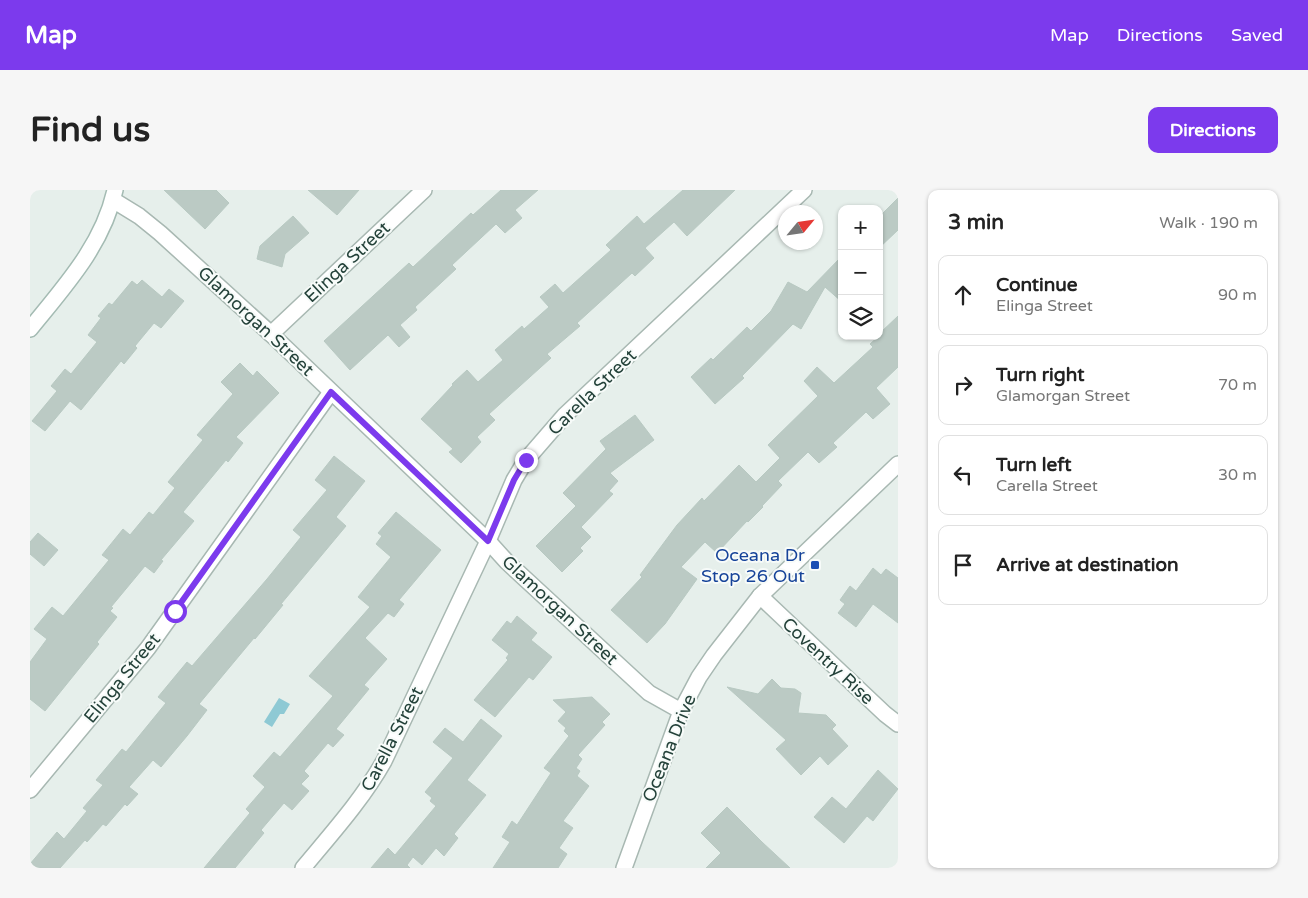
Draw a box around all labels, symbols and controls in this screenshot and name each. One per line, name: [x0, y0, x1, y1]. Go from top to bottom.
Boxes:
text: Map: [25, 21, 77, 50]
text: Map: [1050, 24, 1089, 46]
text: Directions: [1117, 24, 1203, 46]
text: Saved: [1231, 24, 1283, 46]
button: Directions: [1148, 107, 1278, 153]
text: Find us: [30, 109, 150, 151]
north arrow: [778, 205, 823, 250]
map controls: [838, 205, 883, 340]
button: +: [838, 205, 883, 250]
text: 3 min: [948, 210, 1004, 235]
text: Walk · 190 m: [1159, 213, 1258, 233]
street label: Elinga Street: [300, 217, 394, 307]
button: −: [838, 250, 883, 295]
street label: Glamorgan Street: [193, 262, 319, 381]
text: Continue: [996, 274, 1078, 296]
icon: ahead: [949, 281, 977, 309]
text: 90 m: [1218, 285, 1257, 305]
button: layers: [838, 295, 883, 340]
text: Elinga Street: [996, 296, 1093, 316]
street label: Carella Street: [543, 344, 641, 440]
text: Turn right: [996, 364, 1084, 386]
icon: right: [949, 371, 977, 399]
text: 70 m: [1218, 375, 1257, 395]
text: Glamorgan Street: [996, 386, 1130, 406]
route end: [515, 449, 538, 472]
text: Turn left: [996, 454, 1072, 476]
icon: left: [949, 461, 977, 489]
text: 30 m: [1218, 465, 1257, 485]
text: Carella Street: [996, 476, 1098, 496]
place label: Oceana Dr Stop 26 Out: [701, 544, 805, 587]
street label: Glamorgan Street: [497, 551, 623, 670]
icon: arrive: [949, 551, 977, 579]
text: Arrive at destination: [996, 554, 1179, 576]
marker: Oceana Dr Stop 26 Out: [809, 559, 821, 571]
route start: [164, 600, 187, 623]
street label: Coventry Rise: [777, 613, 879, 709]
street label: Elinga Street: [79, 629, 165, 727]
street label: Carella Street: [356, 683, 428, 795]
street label: Oceana Drive: [637, 691, 701, 805]

